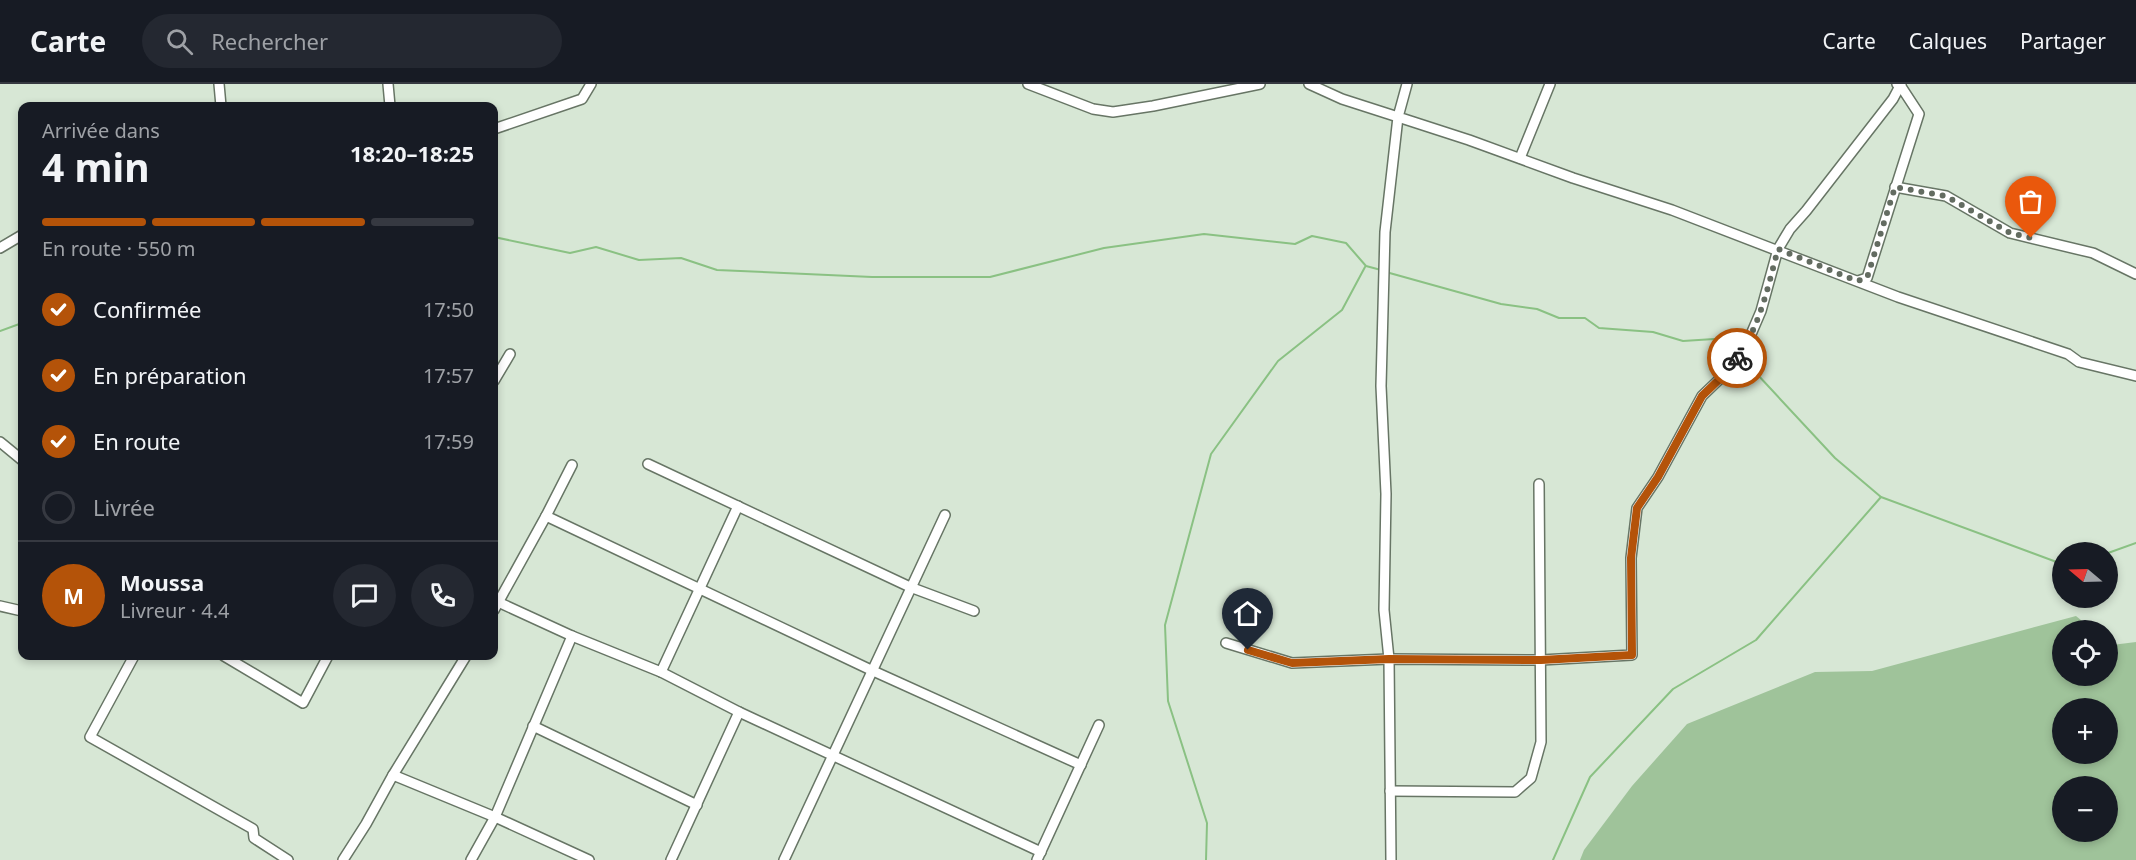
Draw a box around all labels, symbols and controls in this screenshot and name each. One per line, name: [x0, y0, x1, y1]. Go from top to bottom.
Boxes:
search box: [142, 14, 562, 68]
text: Carte: [30, 22, 106, 60]
icon: search: [163, 25, 196, 58]
text: Rechercher: [211, 26, 328, 56]
text: Carte: [1823, 27, 1876, 55]
text: Calques: [1909, 27, 1987, 55]
text: Partager: [2020, 27, 2106, 55]
text: Arrivée dans: [42, 117, 160, 144]
text: 18:20–18:25: [350, 138, 474, 168]
text: 4 min: [42, 140, 149, 193]
pin: [2005, 176, 2056, 238]
icon: bag: [2014, 185, 2047, 218]
text: En route · 550 m: [42, 235, 195, 262]
icon: check: [42, 293, 75, 326]
text: Confirmée: [93, 294, 202, 324]
text: 17:50: [423, 296, 474, 323]
courier: [1707, 328, 1767, 388]
icon: bike: [1721, 342, 1754, 375]
icon: check: [42, 359, 75, 392]
text: En préparation: [93, 360, 247, 390]
text: 17:57: [423, 362, 474, 389]
icon: check: [42, 425, 75, 458]
text: En route: [93, 426, 180, 456]
text: 17:59: [423, 428, 474, 455]
text: Livrée: [93, 492, 155, 522]
north arrow: [2052, 542, 2118, 608]
map controls: [2052, 542, 2118, 842]
button: chat: [333, 564, 396, 627]
button: phone: [411, 564, 474, 627]
text: Moussa: [120, 567, 204, 597]
text: M: [63, 580, 84, 610]
pin: [1222, 588, 1273, 650]
text: Livreur · 4.4: [120, 597, 230, 624]
icon: home: [1231, 597, 1264, 630]
button: locate: [2052, 620, 2118, 686]
button: +: [2052, 698, 2118, 764]
button: −: [2052, 776, 2118, 842]

